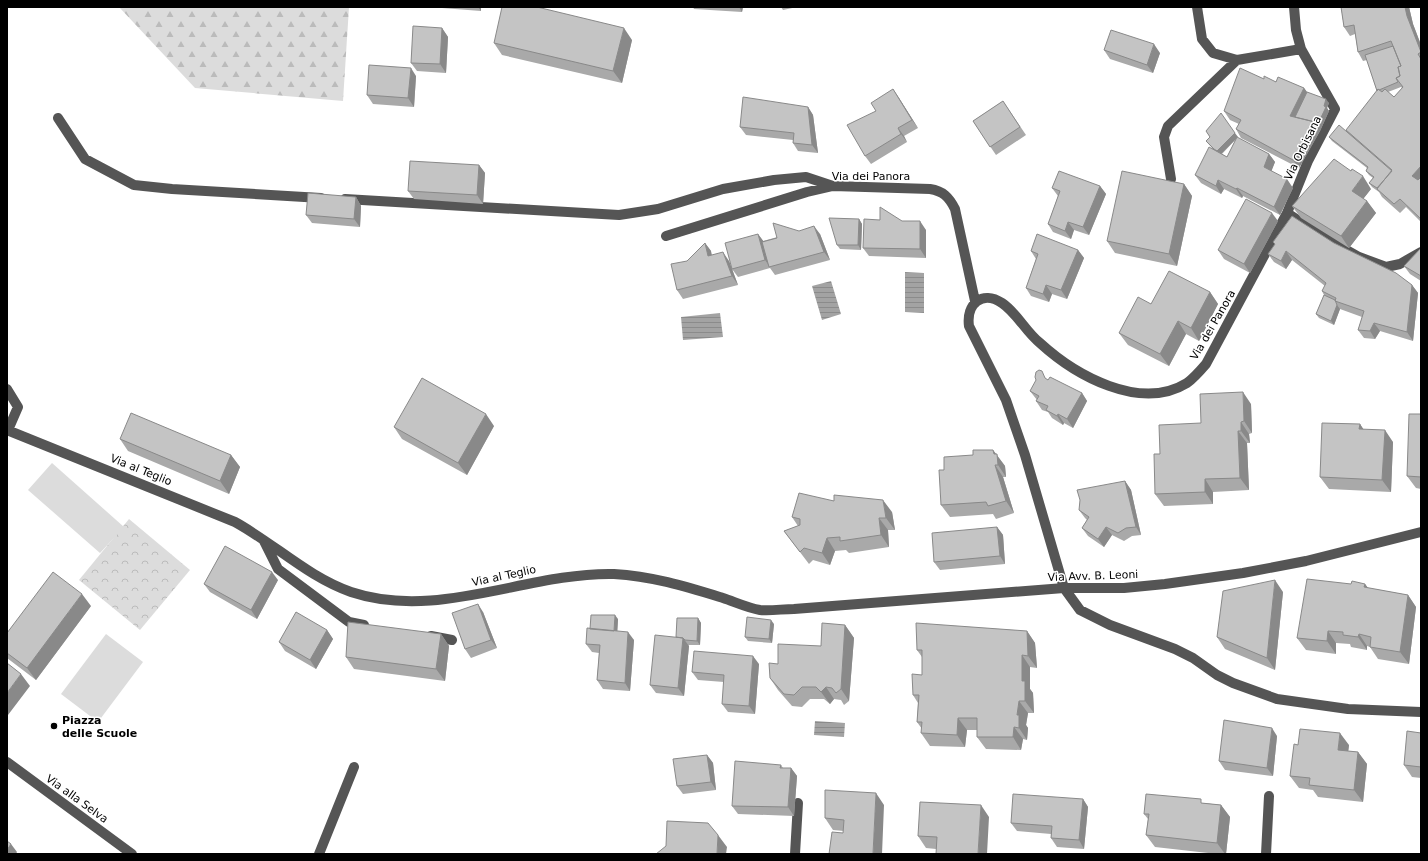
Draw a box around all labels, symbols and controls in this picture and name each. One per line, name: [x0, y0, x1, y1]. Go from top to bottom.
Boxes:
street label: Via Orbisana: [1282, 114, 1324, 182]
street label: Via dei Panora: [832, 170, 910, 183]
street label: Via dei Panora: [1188, 288, 1238, 362]
street label: Via al Teglio: [108, 452, 174, 488]
street label: Via al Teglio: [471, 563, 538, 589]
street label: Via Avv. B. Leoni: [1047, 568, 1139, 584]
place label: Piazza delle Scuole: [62, 714, 137, 740]
marker: Piazza delle Scuole: [49, 721, 59, 731]
street label: Via alla Selva: [43, 772, 111, 826]

